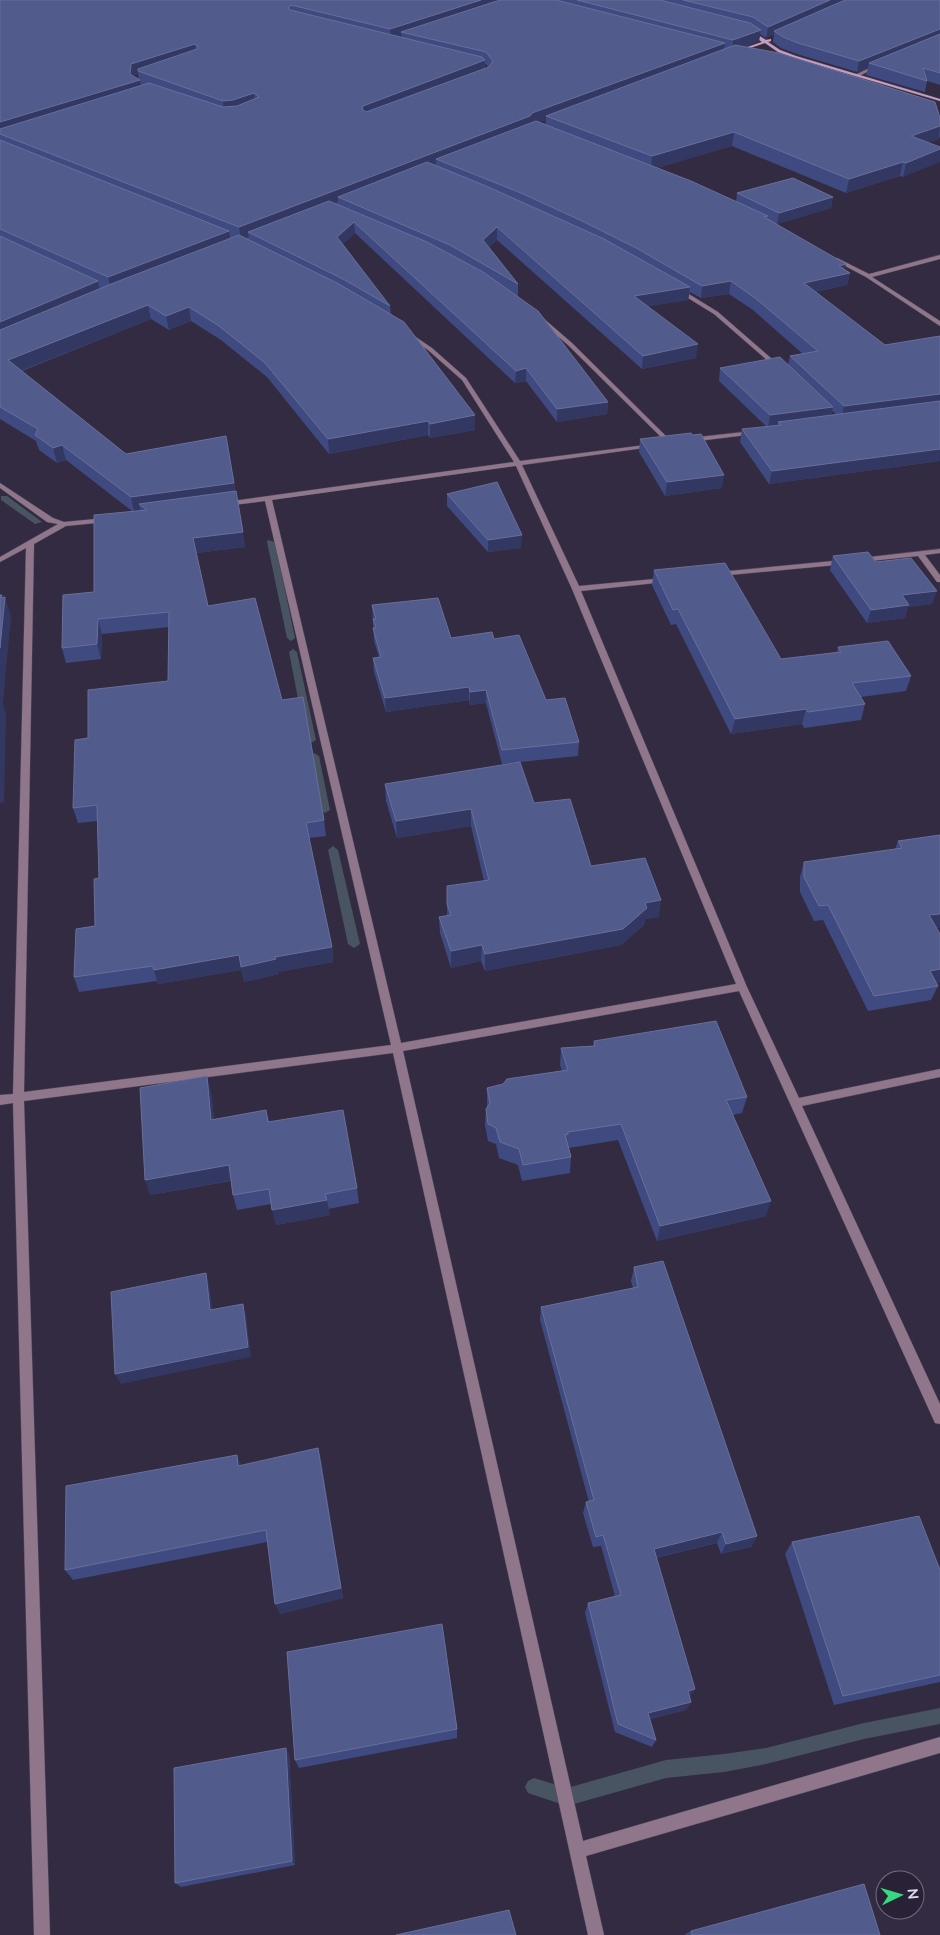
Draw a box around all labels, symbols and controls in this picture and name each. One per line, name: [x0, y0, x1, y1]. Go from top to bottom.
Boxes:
north arrow: [875, 1870, 925, 1920]
text: N: [905, 1888, 922, 1900]

